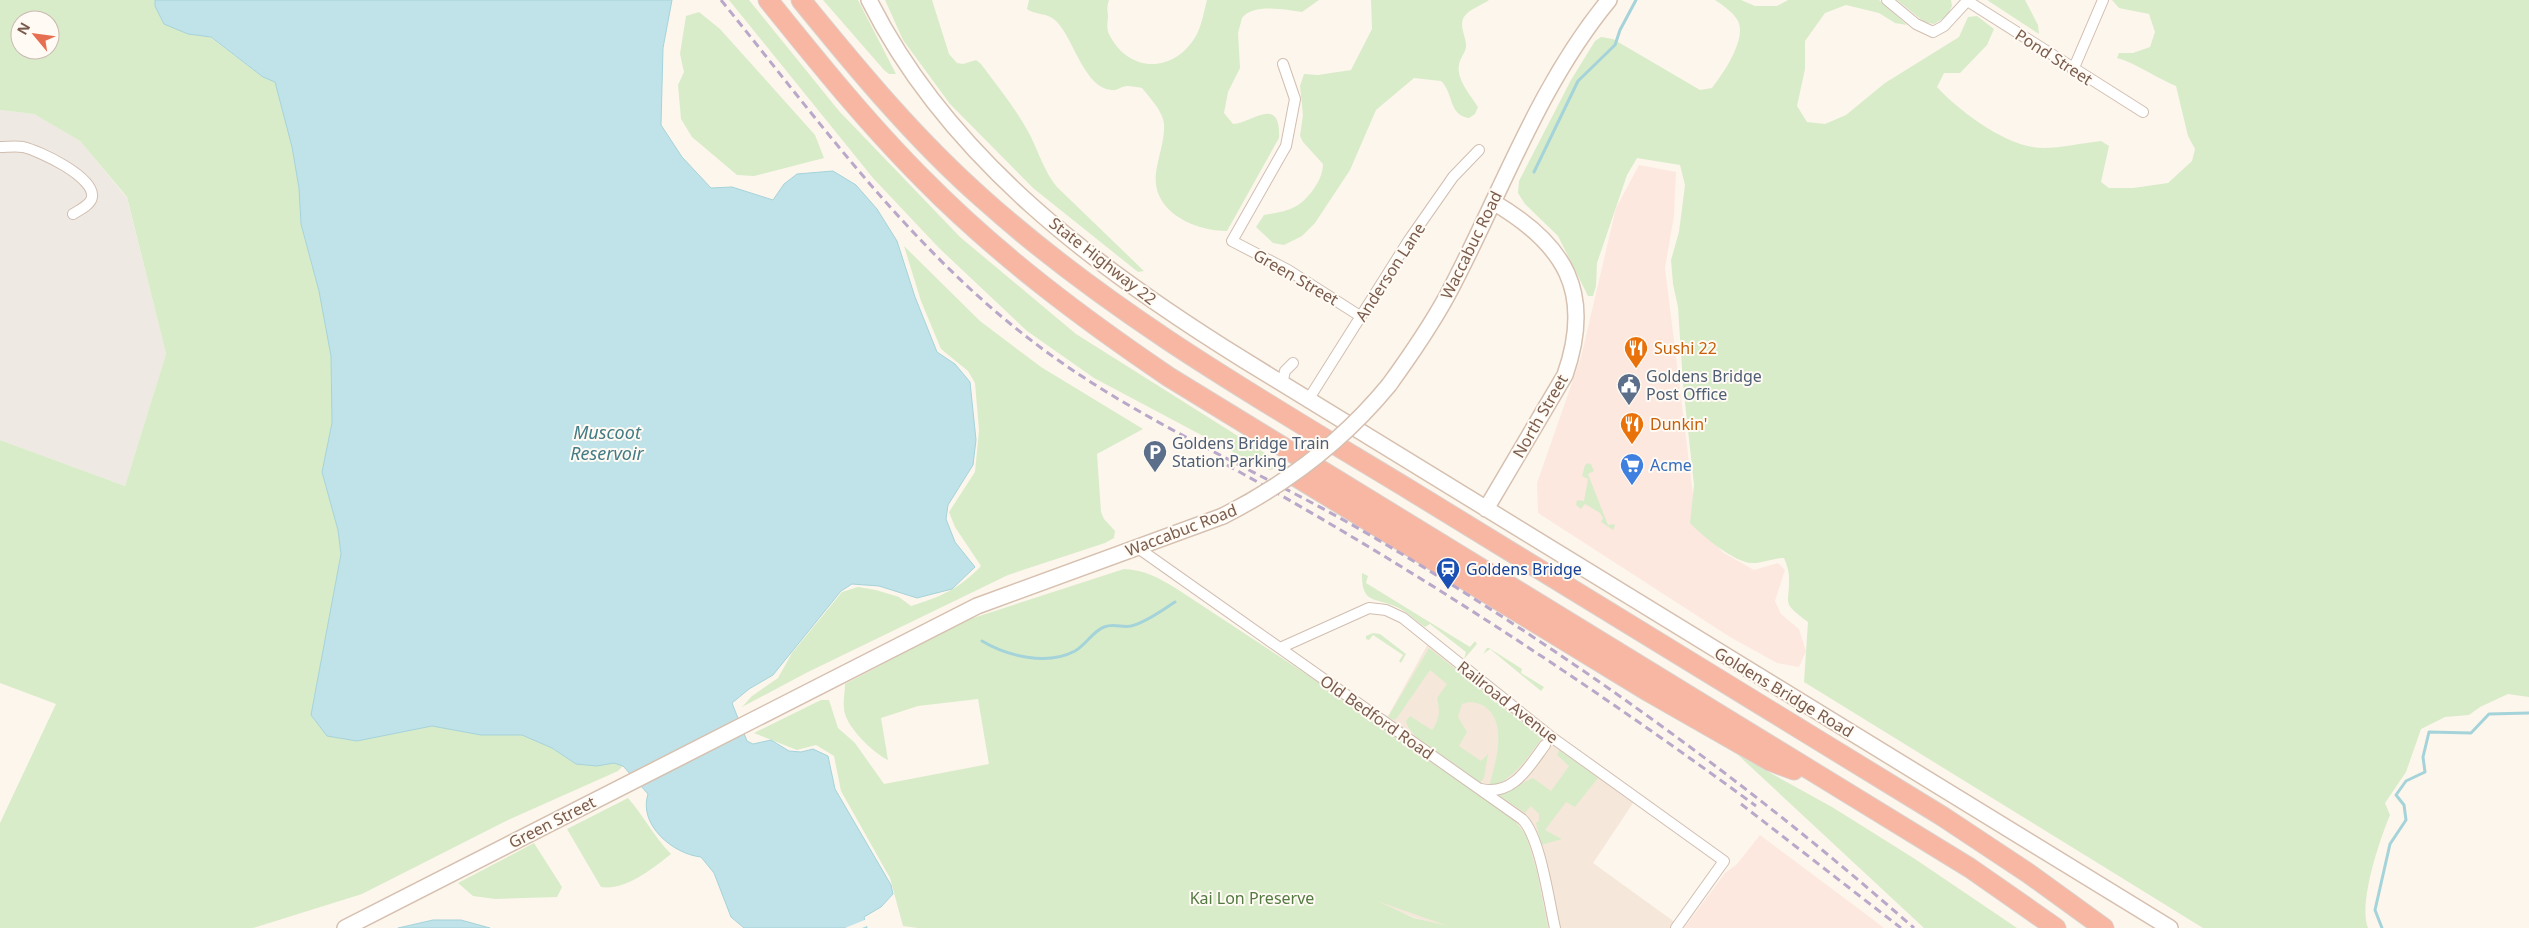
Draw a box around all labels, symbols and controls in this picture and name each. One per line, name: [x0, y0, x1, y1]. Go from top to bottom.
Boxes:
north arrow: [10, 10, 60, 60]
text: N: [12, 19, 34, 38]
street label: Pond Street: [2011, 24, 2097, 90]
street label: Waccabuc Road: [1435, 187, 1507, 303]
street label: State Highway 22: [1045, 212, 1161, 310]
street label: Anderson Lane: [1350, 219, 1430, 325]
street label: Green Street: [1249, 244, 1343, 310]
restaurant icon: Sushi 22: [1623, 335, 1649, 369]
place label: Sushi 22: [1654, 337, 1717, 359]
place label: Goldens Bridge Post Office: [1646, 365, 1762, 405]
street label: North Street: [1507, 370, 1573, 462]
public building icon: Goldens Bridge Post Office: [1616, 372, 1642, 406]
restaurant icon: Dunkin': [1619, 411, 1645, 445]
place label: Dunkin': [1650, 413, 1707, 435]
water label: Muscoot Reservoir: [570, 420, 645, 465]
place label: Goldens Bridge Train Station Parking: [1172, 432, 1329, 472]
parking icon: Goldens Bridge Train Station Parking: [1142, 439, 1168, 473]
supermarket icon: Acme: [1619, 452, 1645, 486]
place label: Acme: [1650, 454, 1692, 476]
street label: Waccabuc Road: [1122, 499, 1240, 561]
station icon: Goldens Bridge: [1435, 556, 1461, 590]
place label: Goldens Bridge: [1466, 558, 1582, 580]
street label: Goldens Bridge Road: [1710, 642, 1858, 742]
street label: Railroad Avenue: [1453, 656, 1563, 748]
street label: Old Bedford Road: [1316, 670, 1438, 764]
street label: Green Street: [505, 791, 599, 853]
park label: Kai Lon Preserve: [1190, 887, 1314, 909]

